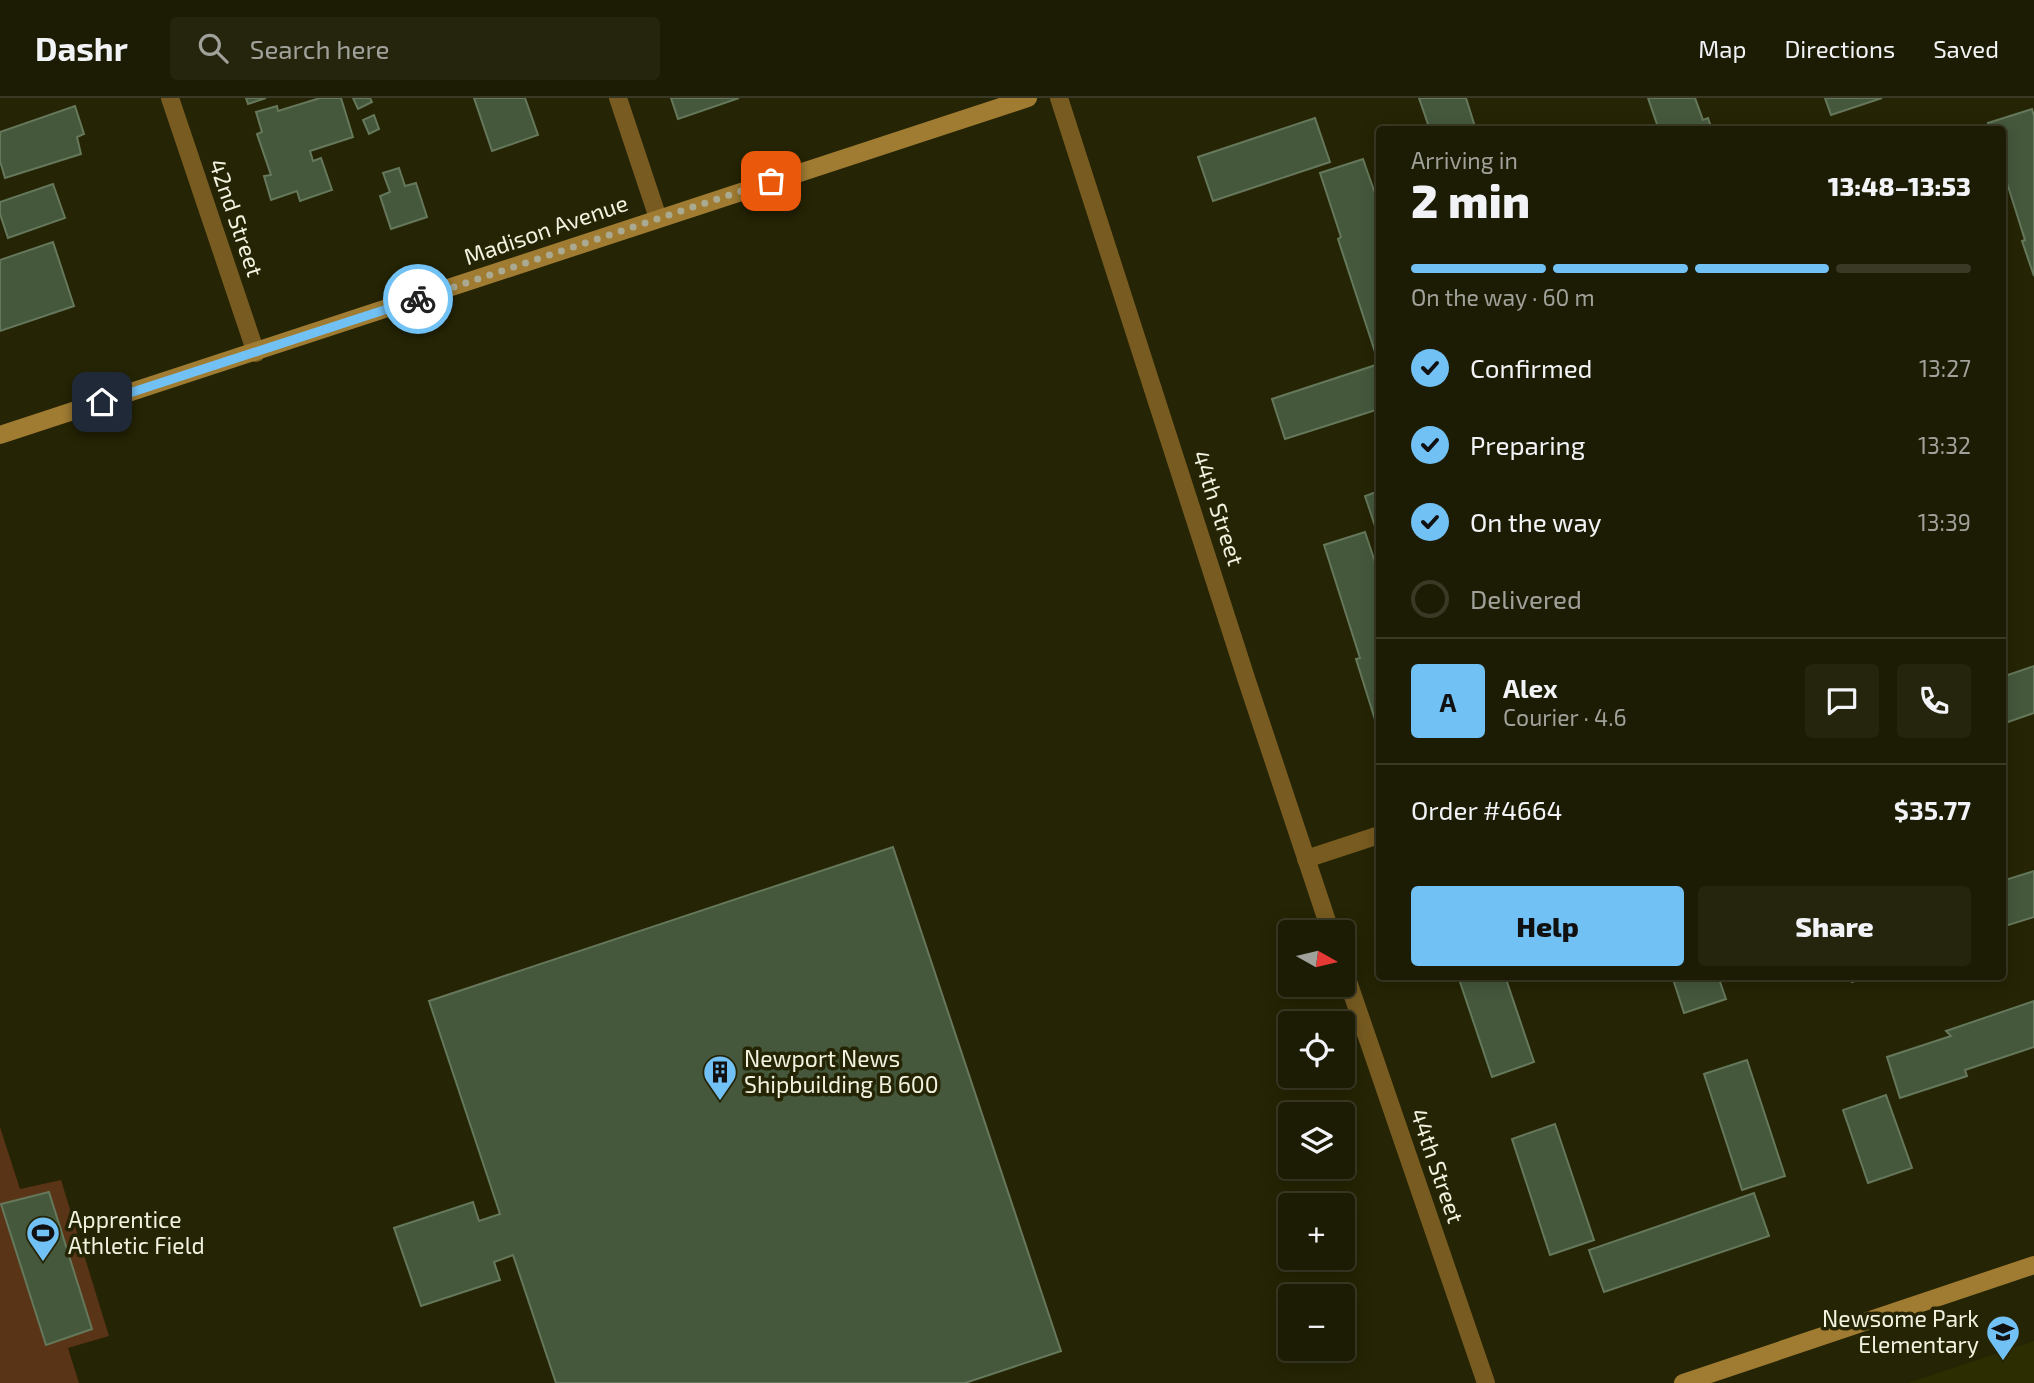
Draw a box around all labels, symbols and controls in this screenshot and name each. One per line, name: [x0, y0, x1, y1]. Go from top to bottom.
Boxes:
search box: [170, 17, 660, 80]
text: Dashr: [35, 28, 128, 68]
icon: search: [194, 29, 232, 67]
text: Search here: [250, 33, 389, 64]
text: Map: [1698, 34, 1746, 63]
text: Directions: [1784, 34, 1895, 63]
text: Saved: [1933, 34, 1999, 63]
text: Arriving in: [1411, 146, 1518, 174]
pin: [741, 151, 801, 211]
street label: 42nd Street: [204, 155, 270, 280]
icon: bag: [752, 162, 790, 200]
text: 13:48–13:53: [1828, 170, 1971, 201]
text: 2 min: [1411, 172, 1530, 227]
street label: Madison Avenue: [460, 188, 631, 270]
courier: [383, 264, 453, 334]
icon: bike: [399, 280, 437, 318]
text: On the way · 60 m: [1411, 283, 1595, 311]
icon: check: [1411, 349, 1449, 387]
text: Confirmed: [1470, 352, 1593, 383]
text: 13:27: [1919, 354, 1971, 382]
pin: [72, 372, 132, 432]
icon: home: [83, 383, 121, 421]
icon: check: [1411, 426, 1449, 464]
text: Preparing: [1470, 429, 1585, 460]
text: 13:32: [1918, 431, 1971, 459]
street label: 44th Street: [1187, 447, 1251, 569]
icon: check: [1411, 503, 1449, 541]
text: On the way: [1470, 506, 1601, 537]
text: 13:39: [1918, 508, 1971, 536]
text: Delivered: [1470, 583, 1582, 614]
button: chat: [1805, 664, 1879, 738]
button: phone: [1897, 664, 1971, 738]
text: Alex: [1503, 672, 1558, 703]
text: A: [1440, 686, 1456, 717]
text: Courier · 4.6: [1503, 703, 1627, 731]
text: Order #4664: [1411, 794, 1563, 825]
text: $35.77: [1894, 794, 1971, 825]
button: Help: [1411, 886, 1684, 966]
button: Share: [1698, 886, 1971, 966]
north arrow: [1278, 920, 1354, 998]
map controls: [1278, 920, 1355, 1361]
button: locate: [1278, 1011, 1355, 1088]
place label: Newport News Shipbuilding B 600: [744, 1044, 939, 1098]
building icon: Newport News Shipbuilding B 600: [701, 1053, 739, 1102]
button: layers: [1278, 1102, 1355, 1179]
street label: 44th Street: [1405, 1105, 1471, 1227]
button: +: [1278, 1193, 1355, 1270]
place label: Apprentice Athletic Field: [68, 1205, 205, 1259]
sports icon: Apprentice Athletic Field: [24, 1214, 62, 1263]
button: −: [1278, 1284, 1355, 1361]
place label: Newsome Park Elementary: [1822, 1304, 1979, 1358]
school or university icon: Newsome Park Elementary: [1984, 1313, 2022, 1362]

